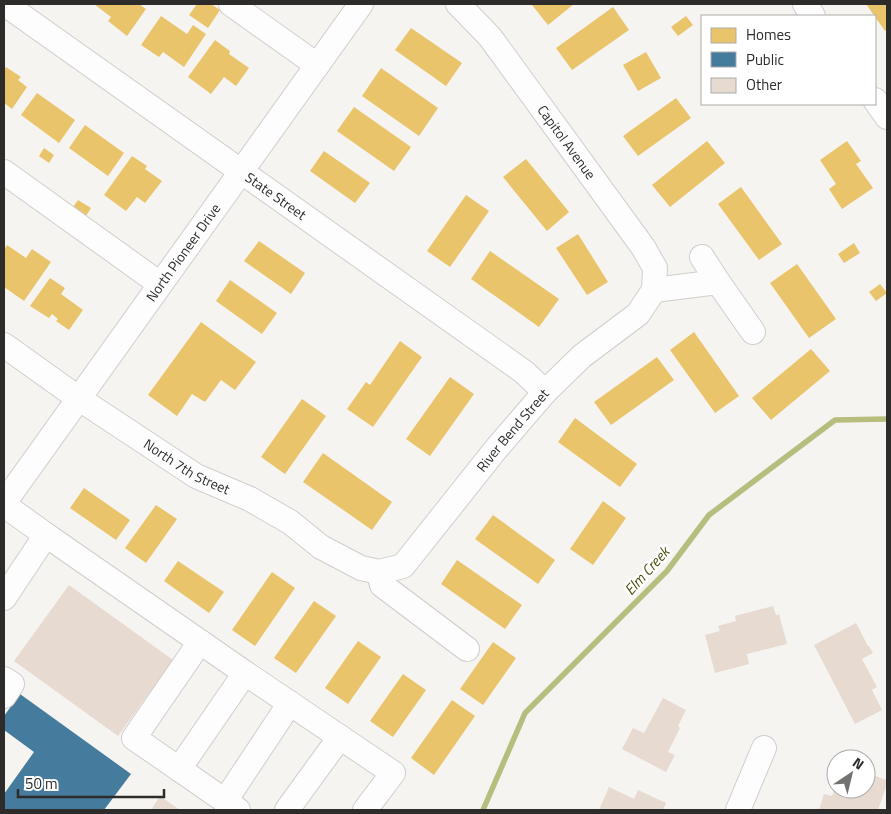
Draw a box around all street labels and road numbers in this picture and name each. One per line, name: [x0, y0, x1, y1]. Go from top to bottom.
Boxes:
street label: Capitol Avenue: [533, 100, 601, 183]
street label: State Street: [241, 167, 311, 225]
street label: North Pioneer Drive: [140, 199, 225, 306]
street label: River Bend Street: [471, 384, 554, 476]
street label: North 7th Street: [140, 433, 233, 499]

